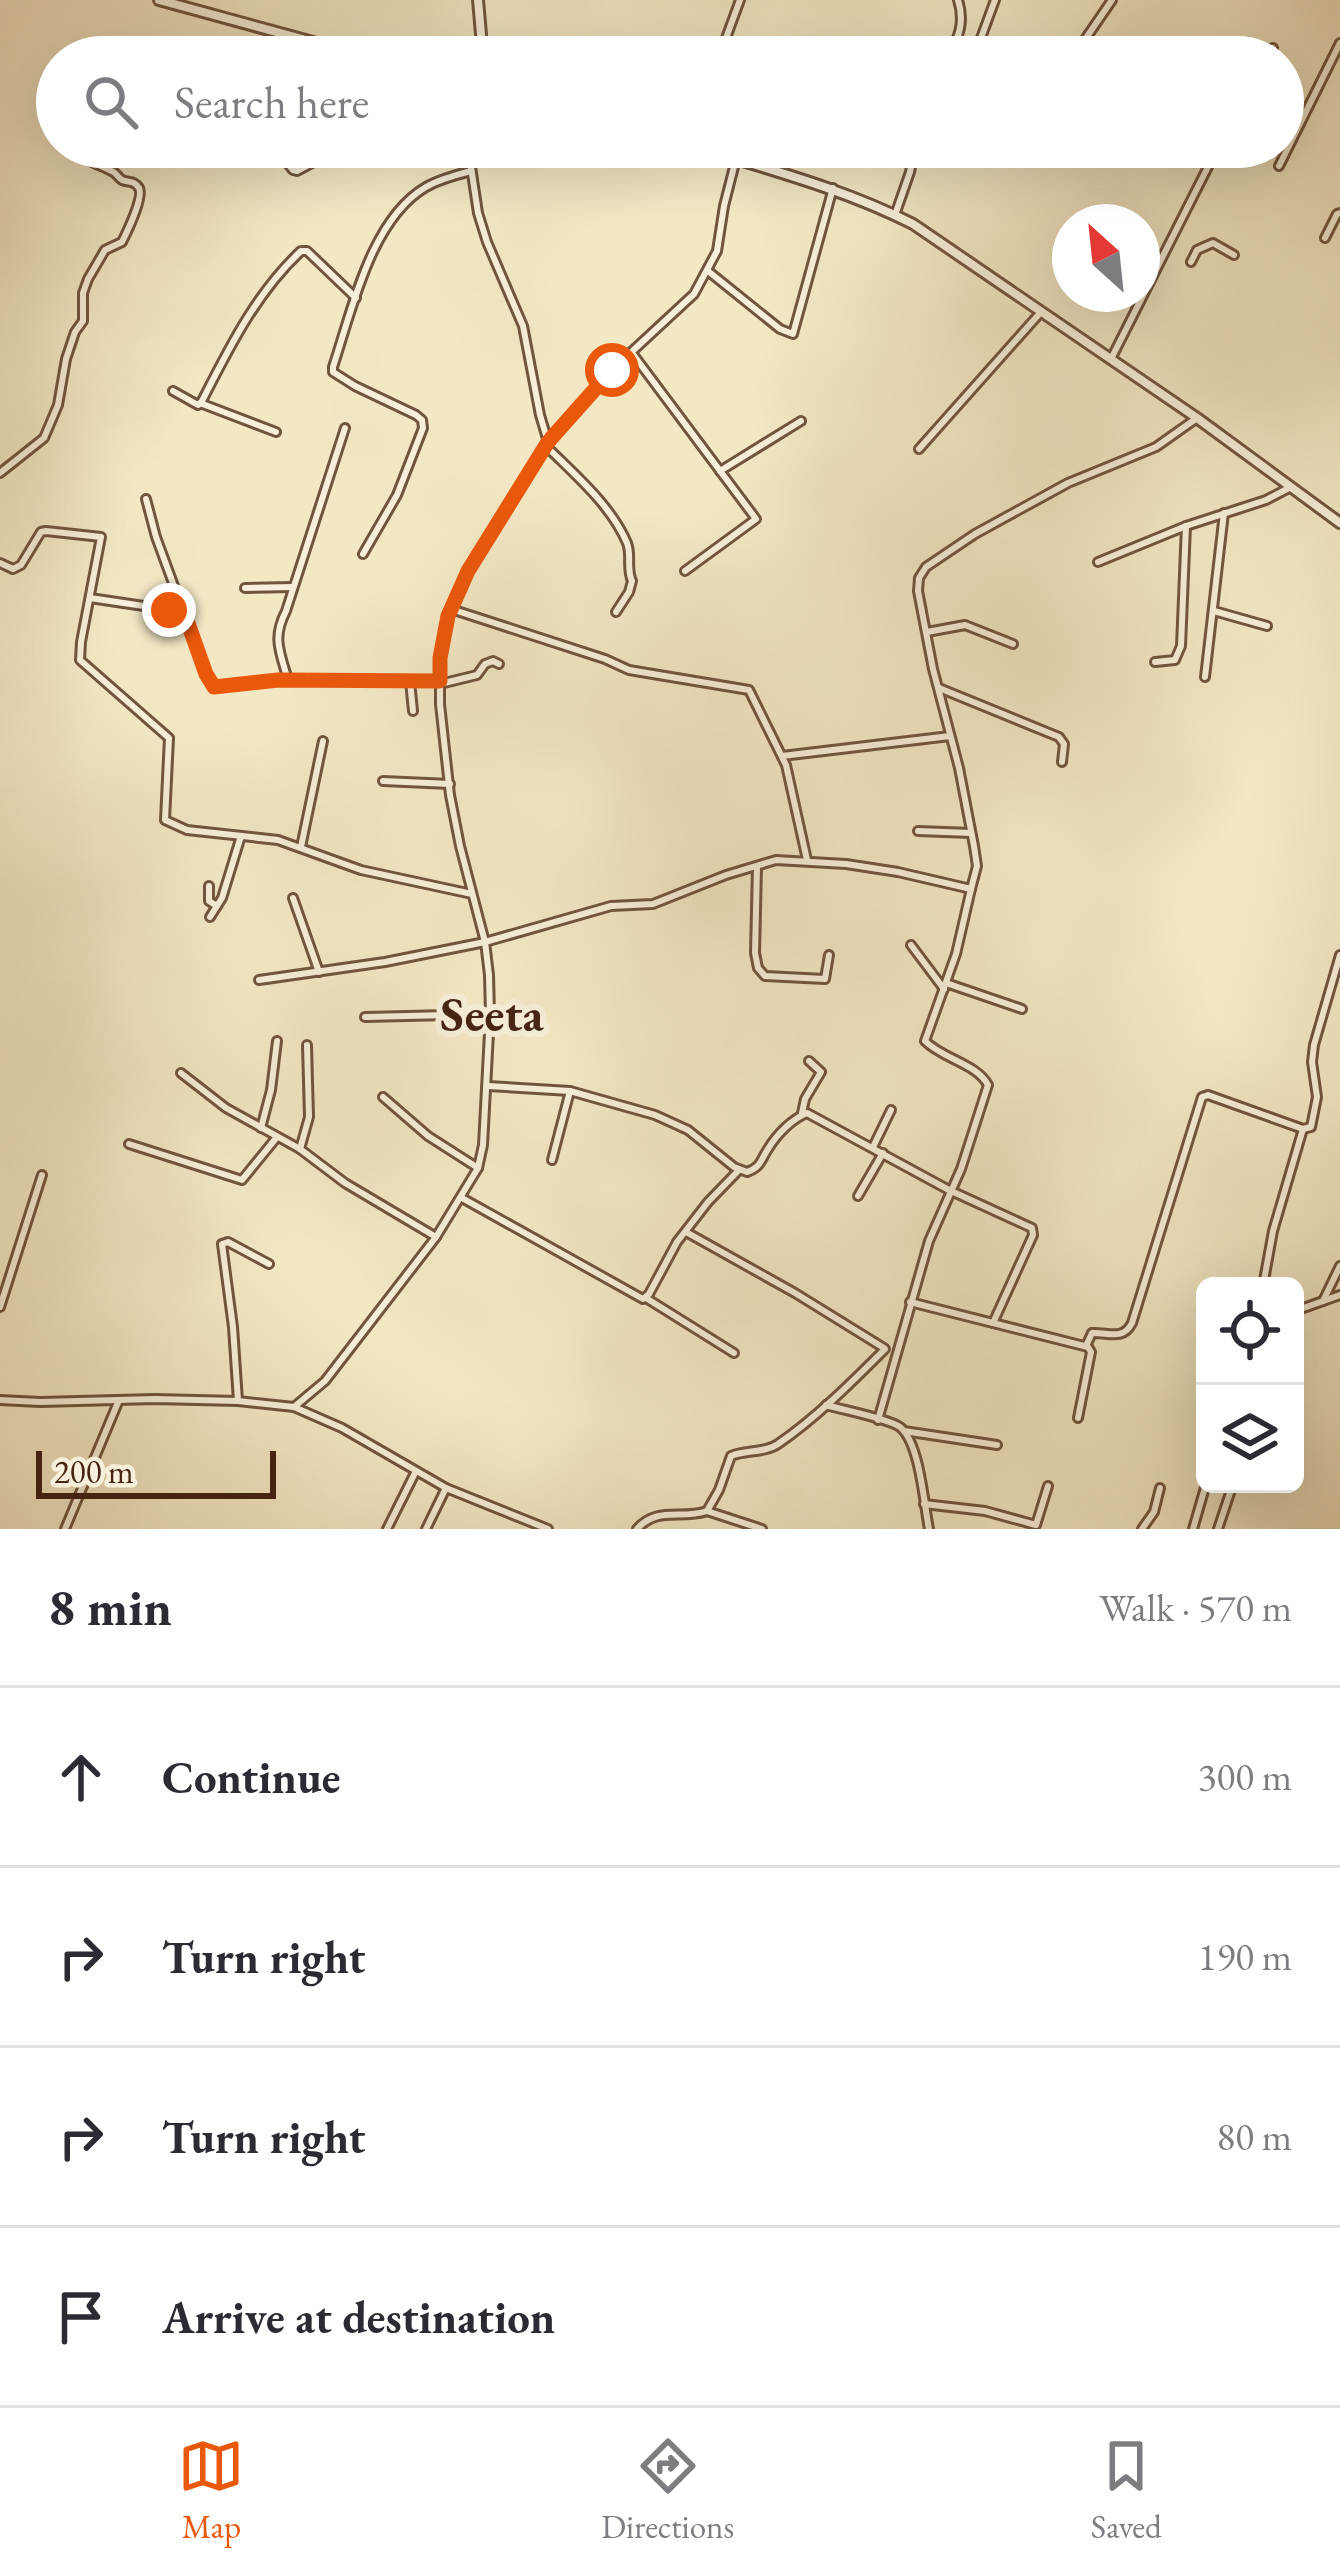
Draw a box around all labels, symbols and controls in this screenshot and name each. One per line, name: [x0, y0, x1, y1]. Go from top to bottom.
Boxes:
search box: [36, 36, 1304, 168]
icon: search: [78, 69, 144, 135]
text: Search here: [174, 73, 369, 131]
north arrow: [1052, 204, 1160, 312]
route start: [585, 343, 639, 397]
route end: [142, 583, 196, 637]
district label: Seeta: [440, 983, 545, 1045]
map controls: [1196, 1277, 1304, 1493]
button: locate: [1196, 1277, 1304, 1385]
button: layers: [1196, 1385, 1304, 1493]
scale bar: [36, 1445, 276, 1498]
text: 200 m: [54, 1450, 134, 1493]
text: 8 min: [48, 1574, 172, 1640]
text: Walk · 570 m: [1099, 1582, 1292, 1633]
icon: ahead: [48, 1744, 114, 1810]
text: Continue: [162, 1748, 340, 1806]
text: 300 m: [1198, 1751, 1292, 1802]
icon: right: [48, 1924, 114, 1990]
text: Turn right: [162, 1928, 365, 1986]
text: 190 m: [1198, 1931, 1292, 1982]
icon: right: [48, 2104, 114, 2170]
text: Turn right: [162, 2108, 365, 2166]
text: 80 m: [1216, 2111, 1292, 2162]
icon: arrive: [48, 2284, 114, 2350]
text: Arrive at destination: [162, 2288, 555, 2346]
tab: Map: [178, 2433, 244, 2548]
tab: Directions: [601, 2433, 734, 2548]
tab: Saved: [1091, 2433, 1162, 2548]

